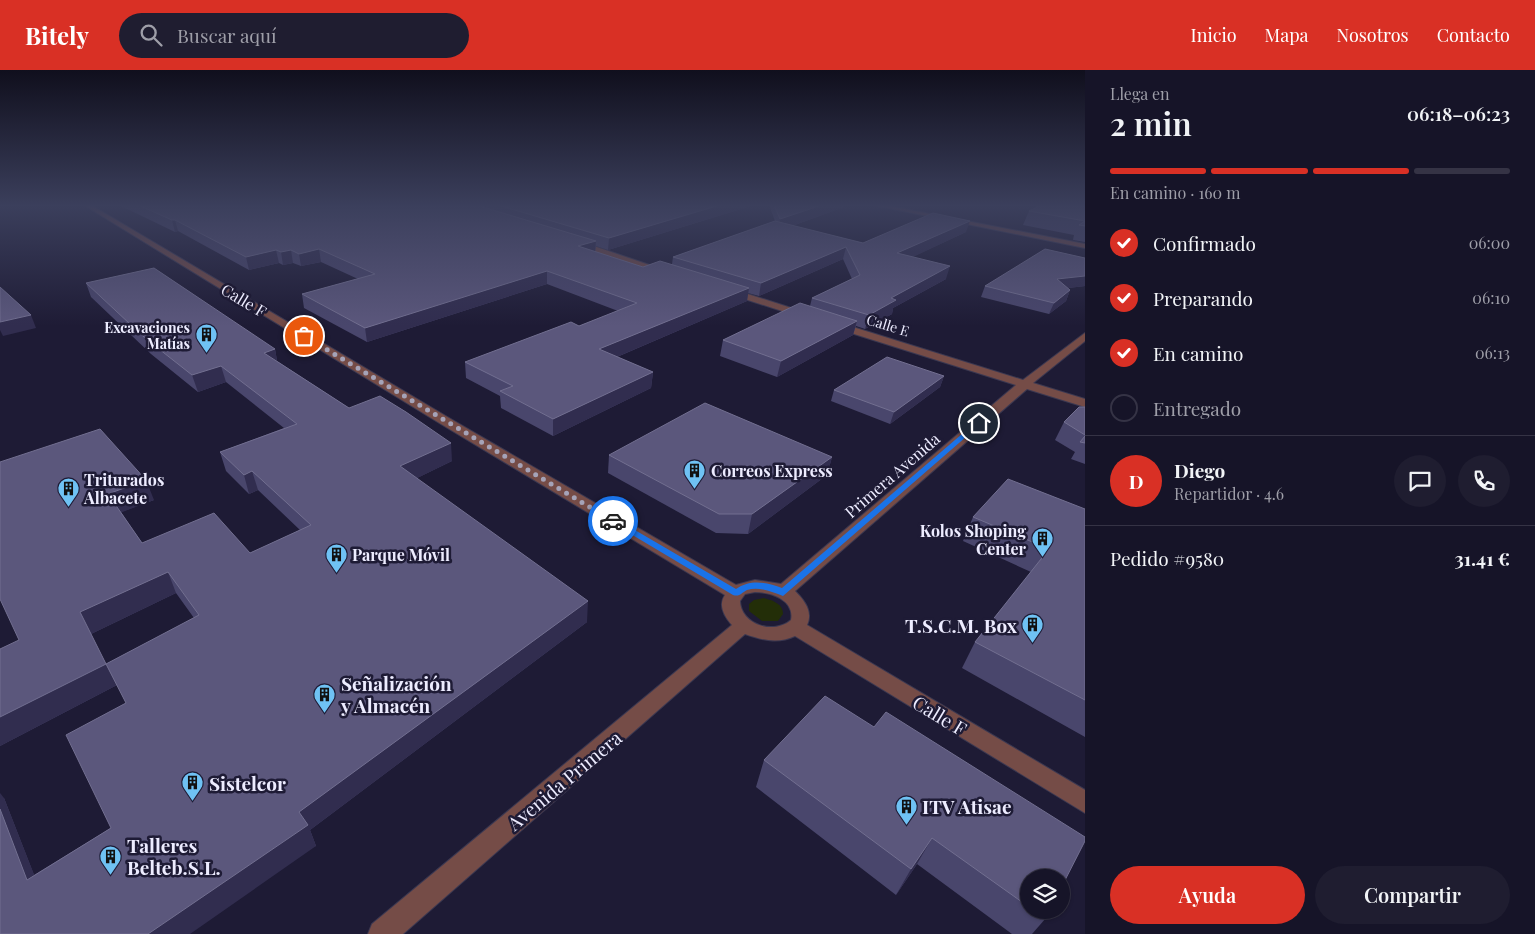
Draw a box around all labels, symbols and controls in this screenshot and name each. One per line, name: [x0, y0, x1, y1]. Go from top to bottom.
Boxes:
search box: [119, 13, 469, 58]
text: Bitely: [25, 19, 89, 51]
icon: search: [137, 21, 165, 49]
text: Buscar aquí: [177, 22, 277, 48]
text: Inicio: [1191, 23, 1237, 47]
text: Mapa: [1265, 23, 1309, 47]
text: Nosotros: [1337, 23, 1409, 47]
text: Contacto: [1437, 23, 1510, 47]
text: Llega en: [1110, 83, 1170, 104]
text: 06:18–06:23: [1407, 100, 1510, 126]
text: 2 min: [1110, 101, 1192, 144]
text: En camino · 160 m: [1110, 182, 1240, 203]
icon: check: [1110, 229, 1138, 257]
text: Confirmado: [1153, 230, 1256, 256]
text: 06:00: [1469, 232, 1510, 253]
street label: Calle F: [218, 278, 270, 322]
icon: check: [1110, 284, 1138, 312]
text: Preparando: [1153, 285, 1253, 311]
text: 06:10: [1472, 287, 1510, 308]
street label: Calle E: [864, 310, 912, 340]
pin: [283, 315, 325, 357]
place label: Excavaciones Matías: [104, 318, 190, 353]
icon: bag: [290, 322, 318, 350]
building icon: Excavaciones Matías: [194, 323, 218, 354]
icon: check: [1110, 339, 1138, 367]
text: En camino: [1153, 340, 1244, 366]
text: 06:13: [1475, 342, 1510, 363]
text: Entregado: [1153, 395, 1241, 421]
pin: [958, 402, 1000, 444]
icon: home: [965, 409, 993, 437]
street label: Primera Avenida: [840, 428, 944, 522]
button: chat: [1394, 455, 1446, 507]
button: phone: [1458, 455, 1510, 507]
text: Diego: [1174, 457, 1225, 483]
building icon: Correos Express: [683, 458, 707, 489]
place label: Correos Express: [711, 460, 833, 481]
text: D: [1129, 468, 1143, 494]
place label: Triturados Albacete: [83, 469, 164, 508]
building icon: Triturados Albacete: [56, 476, 80, 507]
text: Repartidor · 4.6: [1174, 483, 1284, 504]
courier: [588, 496, 638, 546]
icon: car: [599, 507, 627, 535]
place label: Kolos Shoping Center: [920, 520, 1027, 559]
building icon: Kolos Shoping Center: [1030, 527, 1054, 558]
building icon: Parque Móvil: [324, 542, 348, 573]
place label: Parque Móvil: [352, 544, 450, 565]
text: Pedido #9580: [1110, 545, 1224, 571]
text: 31.41 €: [1454, 545, 1510, 571]
place label: T.S.C.M. Box: [905, 612, 1018, 638]
building icon: T.S.C.M. Box: [1021, 613, 1045, 644]
place label: Señalización y Almacén: [340, 670, 452, 718]
building icon: Señalización y Almacén: [313, 682, 337, 713]
street label: Calle F: [908, 689, 972, 741]
street label: Avenida Primera: [500, 724, 627, 836]
place label: Sistelcor: [209, 770, 286, 796]
building icon: Sistelcor: [181, 771, 205, 802]
place label: ITV Atisae: [922, 793, 1012, 819]
building icon: ITV Atisae: [894, 794, 918, 825]
place label: Talleres Belteb.S.L.: [127, 832, 221, 880]
building icon: Talleres Belteb.S.L.: [99, 844, 123, 875]
button: Ayuda: [1110, 866, 1305, 924]
button: Compartir: [1315, 866, 1510, 924]
map controls: [1020, 869, 1070, 919]
button: layers: [1020, 869, 1070, 919]

